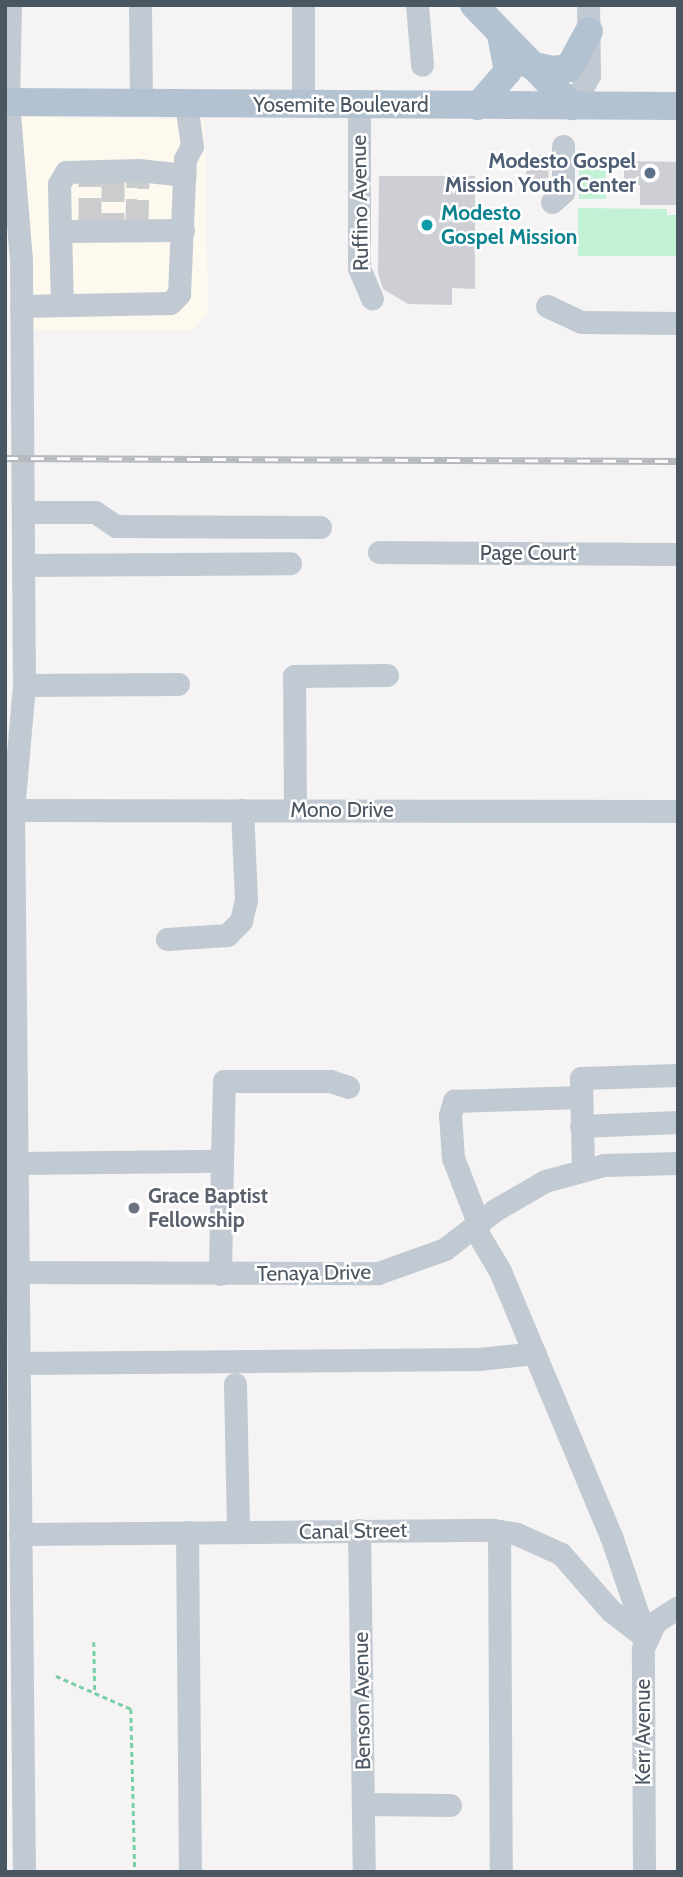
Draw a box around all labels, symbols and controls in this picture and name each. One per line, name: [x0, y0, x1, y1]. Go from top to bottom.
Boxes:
street label: Yosemite Boulevard: [253, 92, 429, 118]
street label: Ruffino Avenue: [346, 135, 374, 271]
place label: Modesto Gospel Mission Youth Center: [445, 148, 636, 198]
marker: Modesto Gospel Mission Youth Center: [642, 165, 658, 181]
place label: Modesto Gospel Mission: [441, 200, 577, 250]
marker: Modesto Gospel Mission: [419, 217, 435, 233]
street label: Page Court: [480, 540, 576, 566]
street label: Mono Drive: [290, 797, 394, 823]
place label: Grace Baptist Fellowship: [148, 1183, 268, 1233]
marker: Grace Baptist Fellowship: [126, 1200, 142, 1216]
street label: Tenaya Drive: [257, 1259, 371, 1287]
street label: Canal Street: [299, 1517, 407, 1545]
street label: Benson Avenue: [348, 1632, 376, 1770]
street label: Kerr Avenue: [630, 1679, 656, 1785]

